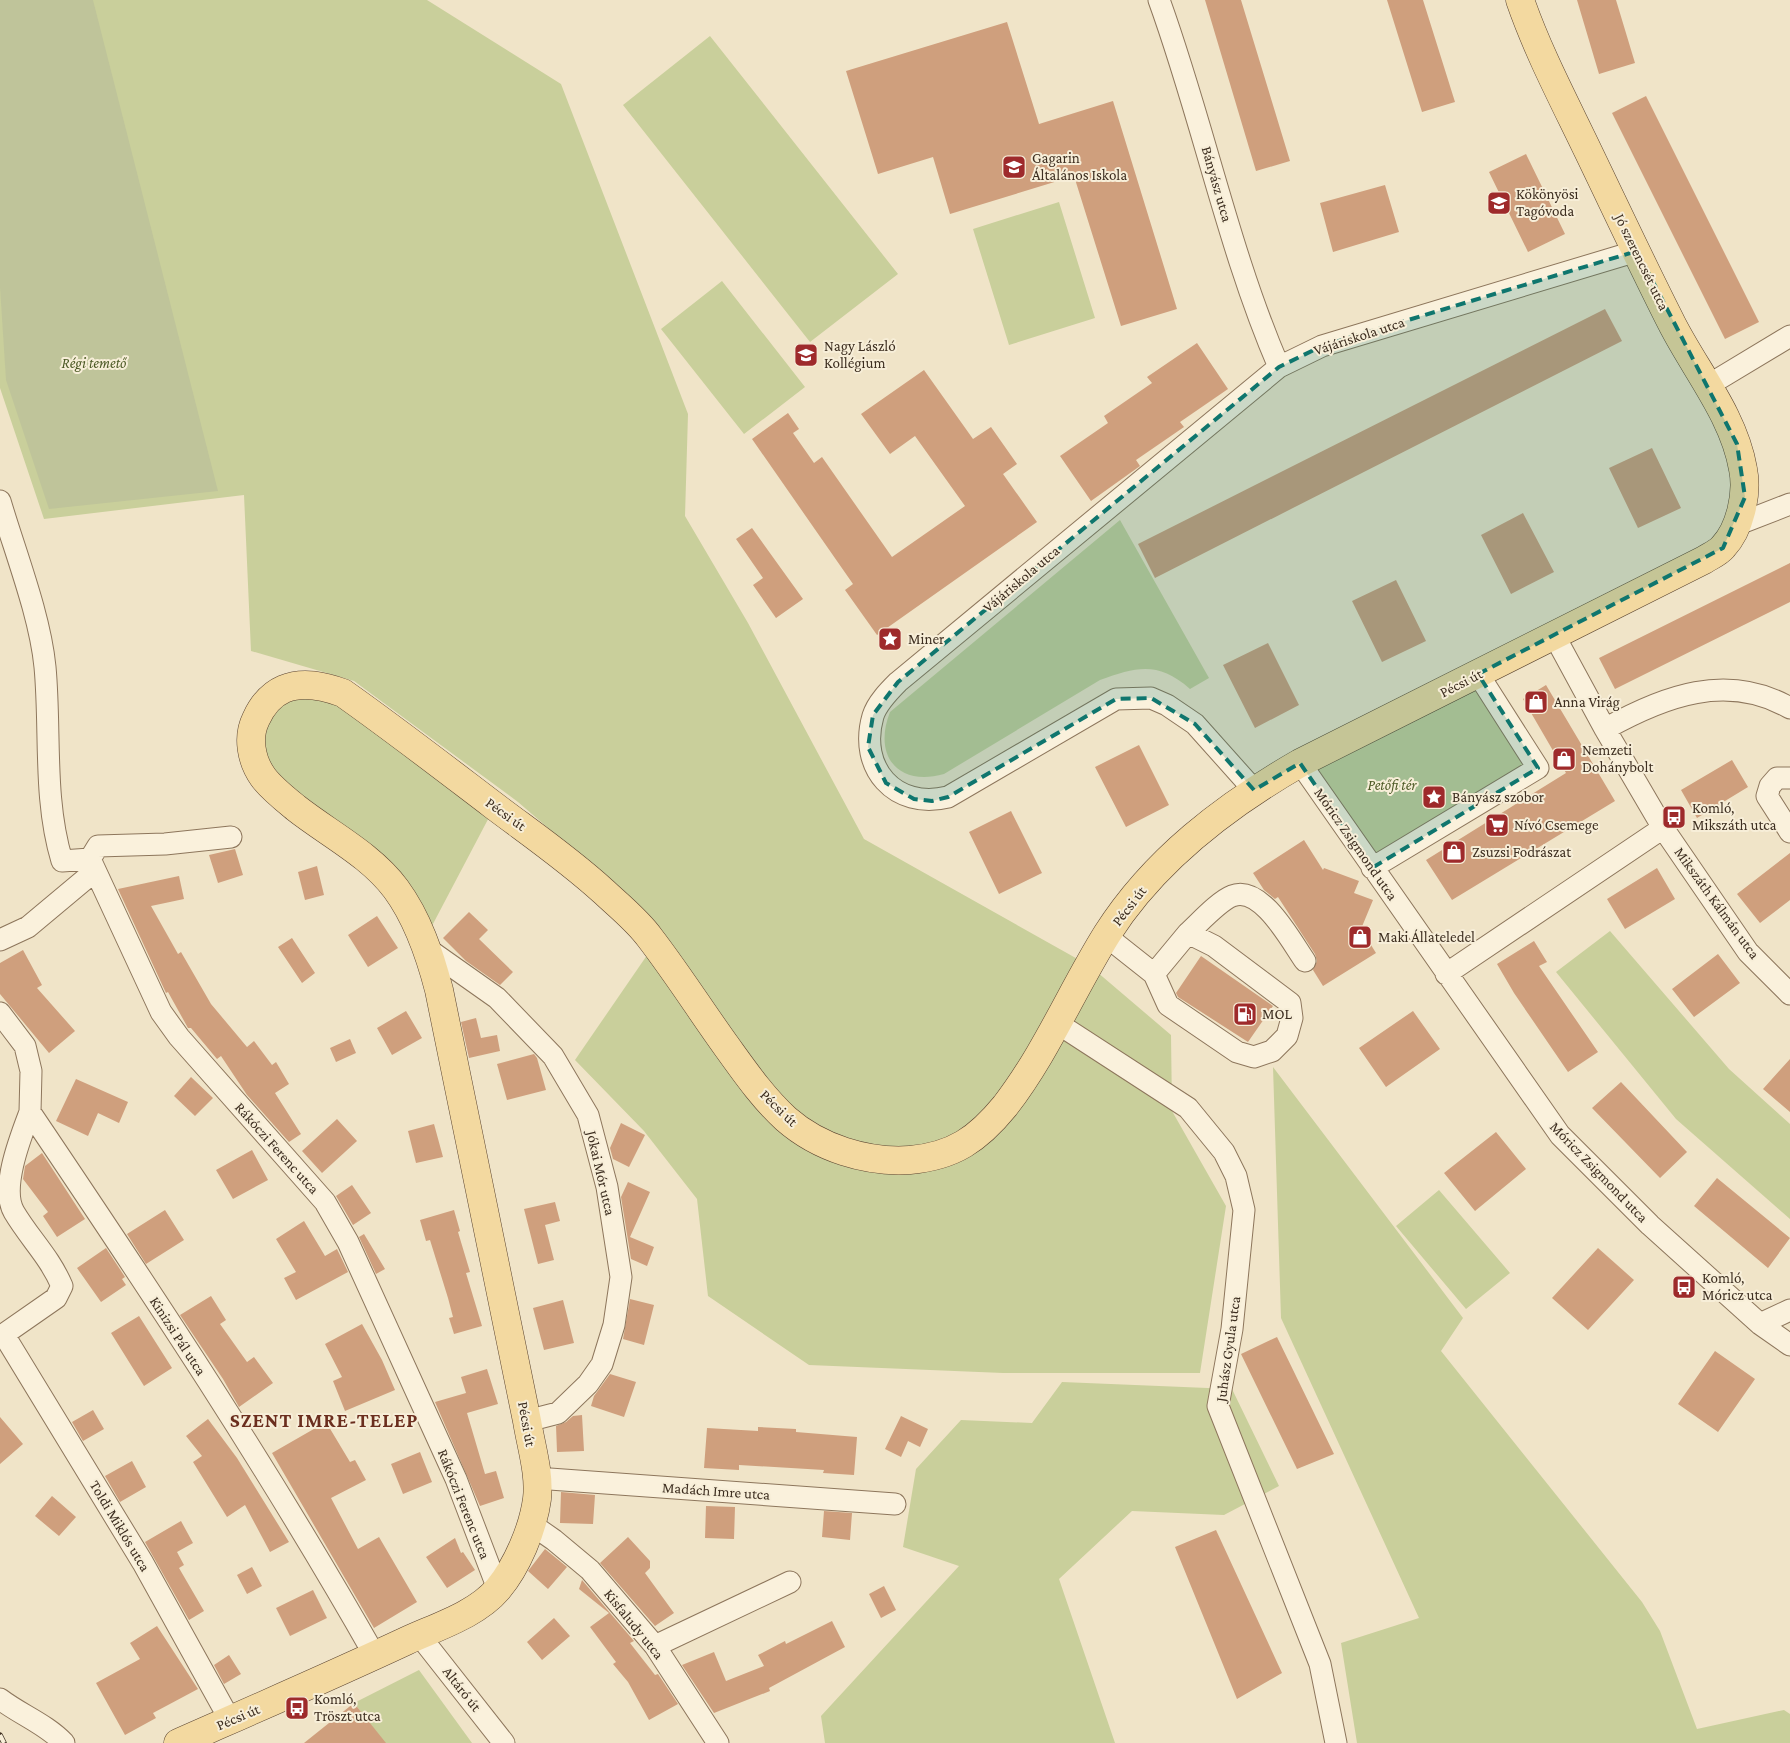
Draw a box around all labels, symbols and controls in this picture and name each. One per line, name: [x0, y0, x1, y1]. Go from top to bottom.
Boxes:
street label: Bányász utca: [1198, 144, 1235, 224]
place label: Gagarin Általános Iskola: [1032, 150, 1127, 183]
school or university icon: Gagarin Általános Iskola: [1001, 154, 1027, 180]
place label: Kökönyösi Tagóvoda: [1516, 186, 1579, 220]
school or university icon: Kökönyösi Tagóvoda: [1486, 190, 1512, 216]
street label: Jó szerencsét utca: [1610, 209, 1672, 313]
street label: Vájáriskola utca: [1311, 314, 1407, 359]
place label: Nagy László Kollégium: [824, 338, 896, 372]
school or university icon: Nagy László Kollégium: [793, 342, 819, 368]
park label: Régi temető: [62, 355, 128, 372]
street label: Vájáriskola utca: [980, 542, 1063, 616]
place icon: Miner: [877, 626, 903, 652]
place label: Miner: [908, 631, 945, 647]
street label: Pécsi út: [1437, 665, 1486, 700]
shop icon: Anna Virág: [1523, 689, 1549, 715]
place label: Anna Virág: [1554, 694, 1620, 711]
place label: Nemzeti Dohánybolt: [1582, 742, 1654, 776]
shop icon: Nemzeti Dohánybolt: [1551, 746, 1577, 772]
park label: Petőfi tér: [1367, 777, 1417, 794]
place icon: Bányász szobor: [1421, 784, 1447, 810]
street label: Móricz Zsigmond utca: [1310, 785, 1401, 904]
place label: Bányász szobor: [1452, 789, 1545, 806]
street label: Pécsi út: [483, 794, 530, 834]
place label: Komló, Mikszáth utca: [1692, 800, 1777, 833]
bus stop icon: Komló, Mikszáth utca: [1661, 804, 1687, 830]
supermarket icon: Nívó Csemege: [1484, 812, 1510, 838]
place label: Nívó Csemege: [1514, 817, 1599, 834]
shop icon: Zsuzsi Fodrászat: [1441, 839, 1467, 865]
place label: Zsuzsi Fodrászat: [1472, 844, 1572, 860]
street label: Mikszáth Kálmán utca: [1671, 844, 1763, 962]
street label: Pécsi út: [1109, 882, 1150, 929]
shop icon: Maki Állateledel: [1347, 924, 1373, 950]
place label: Maki Állateledel: [1378, 929, 1475, 945]
fuel station icon: MOL: [1232, 1001, 1258, 1027]
place label: MOL: [1262, 1006, 1293, 1022]
street label: Pécsi út: [757, 1086, 802, 1130]
street label: Rákóczi Ferenc utca: [232, 1099, 322, 1197]
street label: Móricz Zsigmond utca: [1546, 1118, 1651, 1226]
street label: Jókai Mór utca: [582, 1127, 619, 1217]
place label: Komló, Móricz utca: [1702, 1270, 1773, 1303]
bus stop icon: Komló, Móricz utca: [1671, 1274, 1697, 1300]
street label: Kinizsi Pál utca: [147, 1294, 209, 1378]
street label: Juhász Gyula utca: [1212, 1295, 1244, 1405]
street label: Pécsi út: [515, 1400, 539, 1449]
district label: SZENT IMRE-TELEP: [230, 1409, 418, 1431]
street label: Rákóczi Ferenc utca: [435, 1447, 493, 1561]
street label: Toldi Miklós utca: [87, 1478, 153, 1574]
street label: Madách Imre utca: [661, 1479, 771, 1503]
street label: Kisfaludy utca: [600, 1586, 667, 1663]
street label: Altáró út: [440, 1663, 485, 1715]
place label: Komló, Tröszt utca: [314, 1691, 381, 1724]
bus stop icon: Komló, Tröszt utca: [284, 1695, 310, 1721]
street label: Pécsi út: [214, 1700, 263, 1733]

